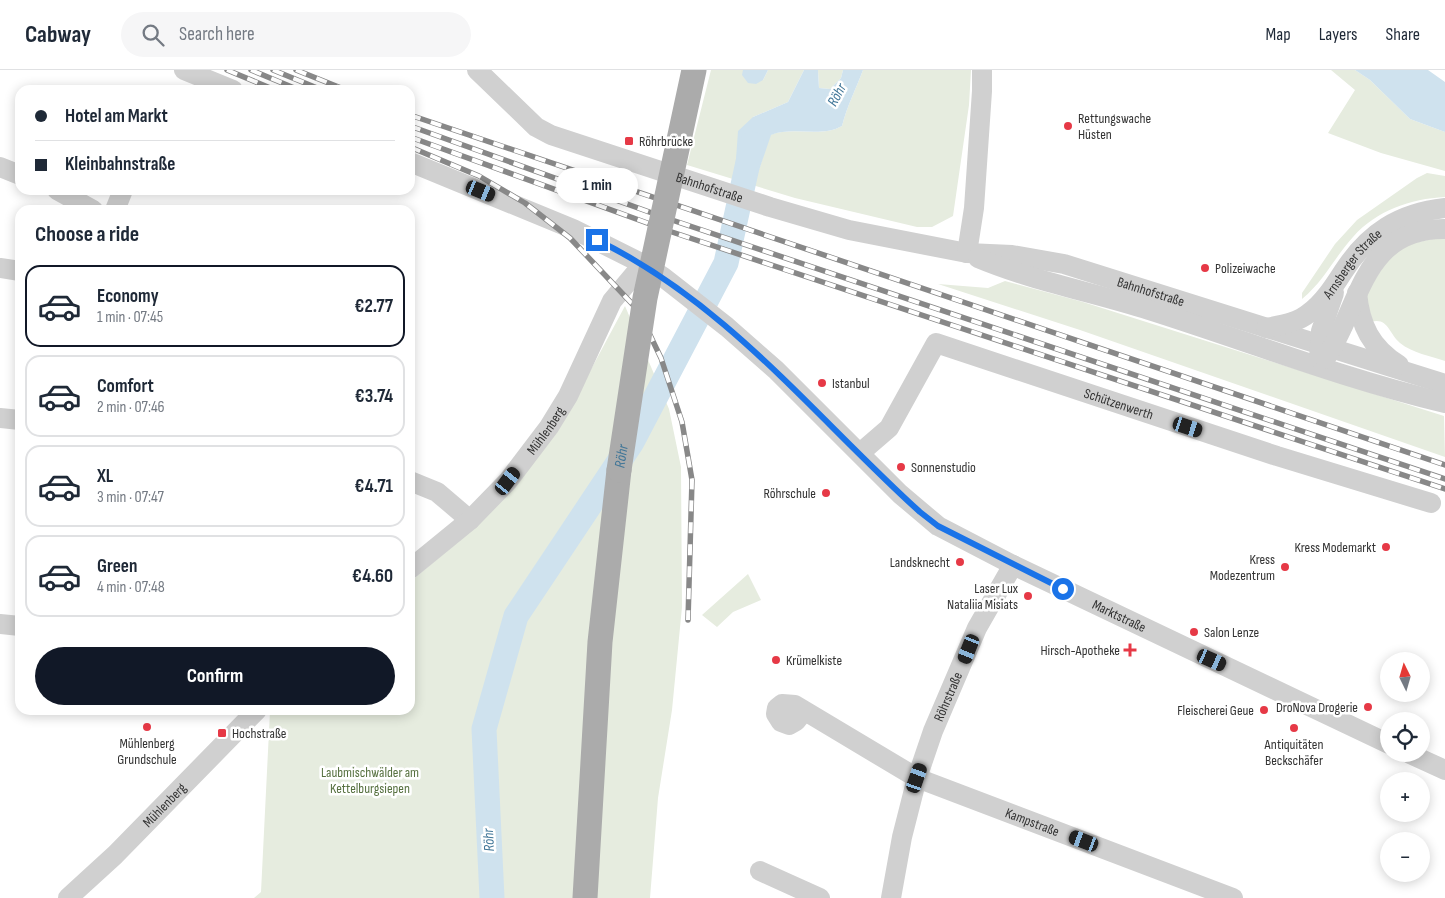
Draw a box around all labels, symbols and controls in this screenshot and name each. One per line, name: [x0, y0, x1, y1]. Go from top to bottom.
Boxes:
search box: [121, 12, 471, 57]
text: Cabway: [25, 20, 91, 49]
icon: search: [139, 21, 167, 49]
text: Search here: [179, 23, 255, 46]
text: Map: [1266, 24, 1291, 45]
text: Layers: [1319, 24, 1358, 45]
text: Share: [1386, 24, 1420, 45]
water label: Röhr: [823, 80, 851, 110]
text: Hotel am Markt: [65, 105, 168, 128]
place label: Rettungswache Hüsten: [1078, 110, 1151, 143]
marker: Rettungswache Hüsten: [1062, 120, 1074, 132]
place label: Röhrbrücke: [639, 133, 693, 150]
marker: Röhrbrücke: [623, 135, 635, 147]
text: Kleinbahnstraße: [65, 153, 175, 176]
callout: 1 min: [556, 168, 638, 202]
street label: Bahnhofstraße: [674, 168, 745, 206]
text: 1 min: [582, 176, 612, 195]
car: [464, 178, 497, 204]
text: Choose a ride: [35, 221, 139, 248]
street label: Arnsberger Straße: [1319, 225, 1385, 303]
route end: [586, 229, 608, 251]
place label: Polizeiwache: [1215, 260, 1276, 277]
marker: Polizeiwache: [1199, 262, 1211, 274]
street label: Bahnhofstraße: [1115, 273, 1187, 310]
icon: car: [37, 284, 82, 329]
text: Economy: [97, 285, 159, 308]
text: €2.77: [354, 295, 393, 318]
text: 1 min · 07:45: [97, 308, 163, 327]
icon: car: [37, 374, 82, 419]
text: Comfort: [97, 375, 154, 398]
place label: Istanbul: [832, 375, 870, 392]
marker: Istanbul: [816, 377, 828, 389]
street label: Schützenwerth: [1082, 384, 1156, 423]
text: €3.74: [355, 385, 393, 408]
text: 2 min · 07:46: [97, 398, 165, 417]
street label: Mühlenberg: [523, 403, 568, 458]
car: [1171, 415, 1204, 439]
water label: Röhr: [610, 442, 632, 469]
place label: Sonnenstudio: [911, 459, 976, 476]
marker: Sonnenstudio: [895, 461, 907, 473]
icon: car: [37, 464, 82, 509]
text: XL: [97, 465, 113, 488]
car: [492, 465, 523, 497]
text: €4.71: [355, 475, 393, 498]
place label: Röhrschule: [763, 485, 816, 502]
marker: Röhrschule: [820, 487, 832, 499]
text: 3 min · 07:47: [97, 488, 164, 507]
place label: Kress Modemarkt: [1295, 539, 1376, 556]
marker: Kress Modemarkt: [1380, 541, 1392, 553]
place label: Kress Modezentrum: [1210, 551, 1275, 584]
icon: car: [37, 554, 82, 599]
place label: Landsknecht: [890, 554, 950, 571]
text: Green: [97, 555, 137, 578]
marker: Landsknecht: [954, 556, 966, 568]
marker: Kress Modezentrum: [1279, 561, 1291, 573]
text: €4.60: [352, 565, 393, 588]
text: 4 min · 07:48: [97, 578, 165, 597]
route start: [1052, 578, 1074, 600]
place label: Laser Lux Nataliia Misiats: [947, 580, 1019, 613]
marker: Laser Lux Nataliia Misiats: [1022, 590, 1034, 602]
street label: Marktstraße: [1090, 596, 1149, 636]
place label: Salon Lenze: [1204, 624, 1259, 641]
marker: Salon Lenze: [1188, 626, 1200, 638]
car: [956, 632, 981, 666]
place label: Hirsch-Apotheke: [1040, 642, 1120, 659]
marker: Hirsch-Apotheke: [1124, 644, 1136, 656]
button: Confirm: [35, 647, 395, 705]
car: [1195, 647, 1228, 673]
place label: Krümelkiste: [786, 652, 842, 669]
north arrow: [1380, 652, 1430, 702]
map controls: [1380, 652, 1430, 882]
marker: Krümelkiste: [770, 654, 782, 666]
street label: Röhrstraße: [930, 669, 966, 724]
place label: DroNova Drogerie: [1276, 699, 1358, 716]
marker: DroNova Drogerie: [1362, 701, 1374, 713]
place label: Fleischerei Geue: [1177, 702, 1254, 719]
marker: Fleischerei Geue: [1258, 704, 1270, 716]
button: locate: [1380, 712, 1430, 762]
marker: Mühlenberg Grundschule: [141, 721, 153, 733]
marker: Antiquitäten Beckschäfer: [1288, 722, 1300, 734]
place label: Hochstraße: [232, 725, 287, 742]
marker: Hochstraße: [216, 727, 228, 739]
place label: Mühlenberg Grundschule: [117, 735, 177, 768]
place label: Antiquitäten Beckschäfer: [1264, 736, 1323, 769]
car: [905, 761, 928, 795]
park label: Laubmischwälder am Kettelburgsiepen: [321, 764, 419, 797]
button: +: [1380, 772, 1430, 822]
street label: Mühlenberg: [139, 779, 190, 830]
street label: Kampstraße: [1003, 804, 1062, 840]
water label: Röhr: [479, 827, 499, 852]
car: [1067, 829, 1100, 853]
button: −: [1380, 832, 1430, 882]

